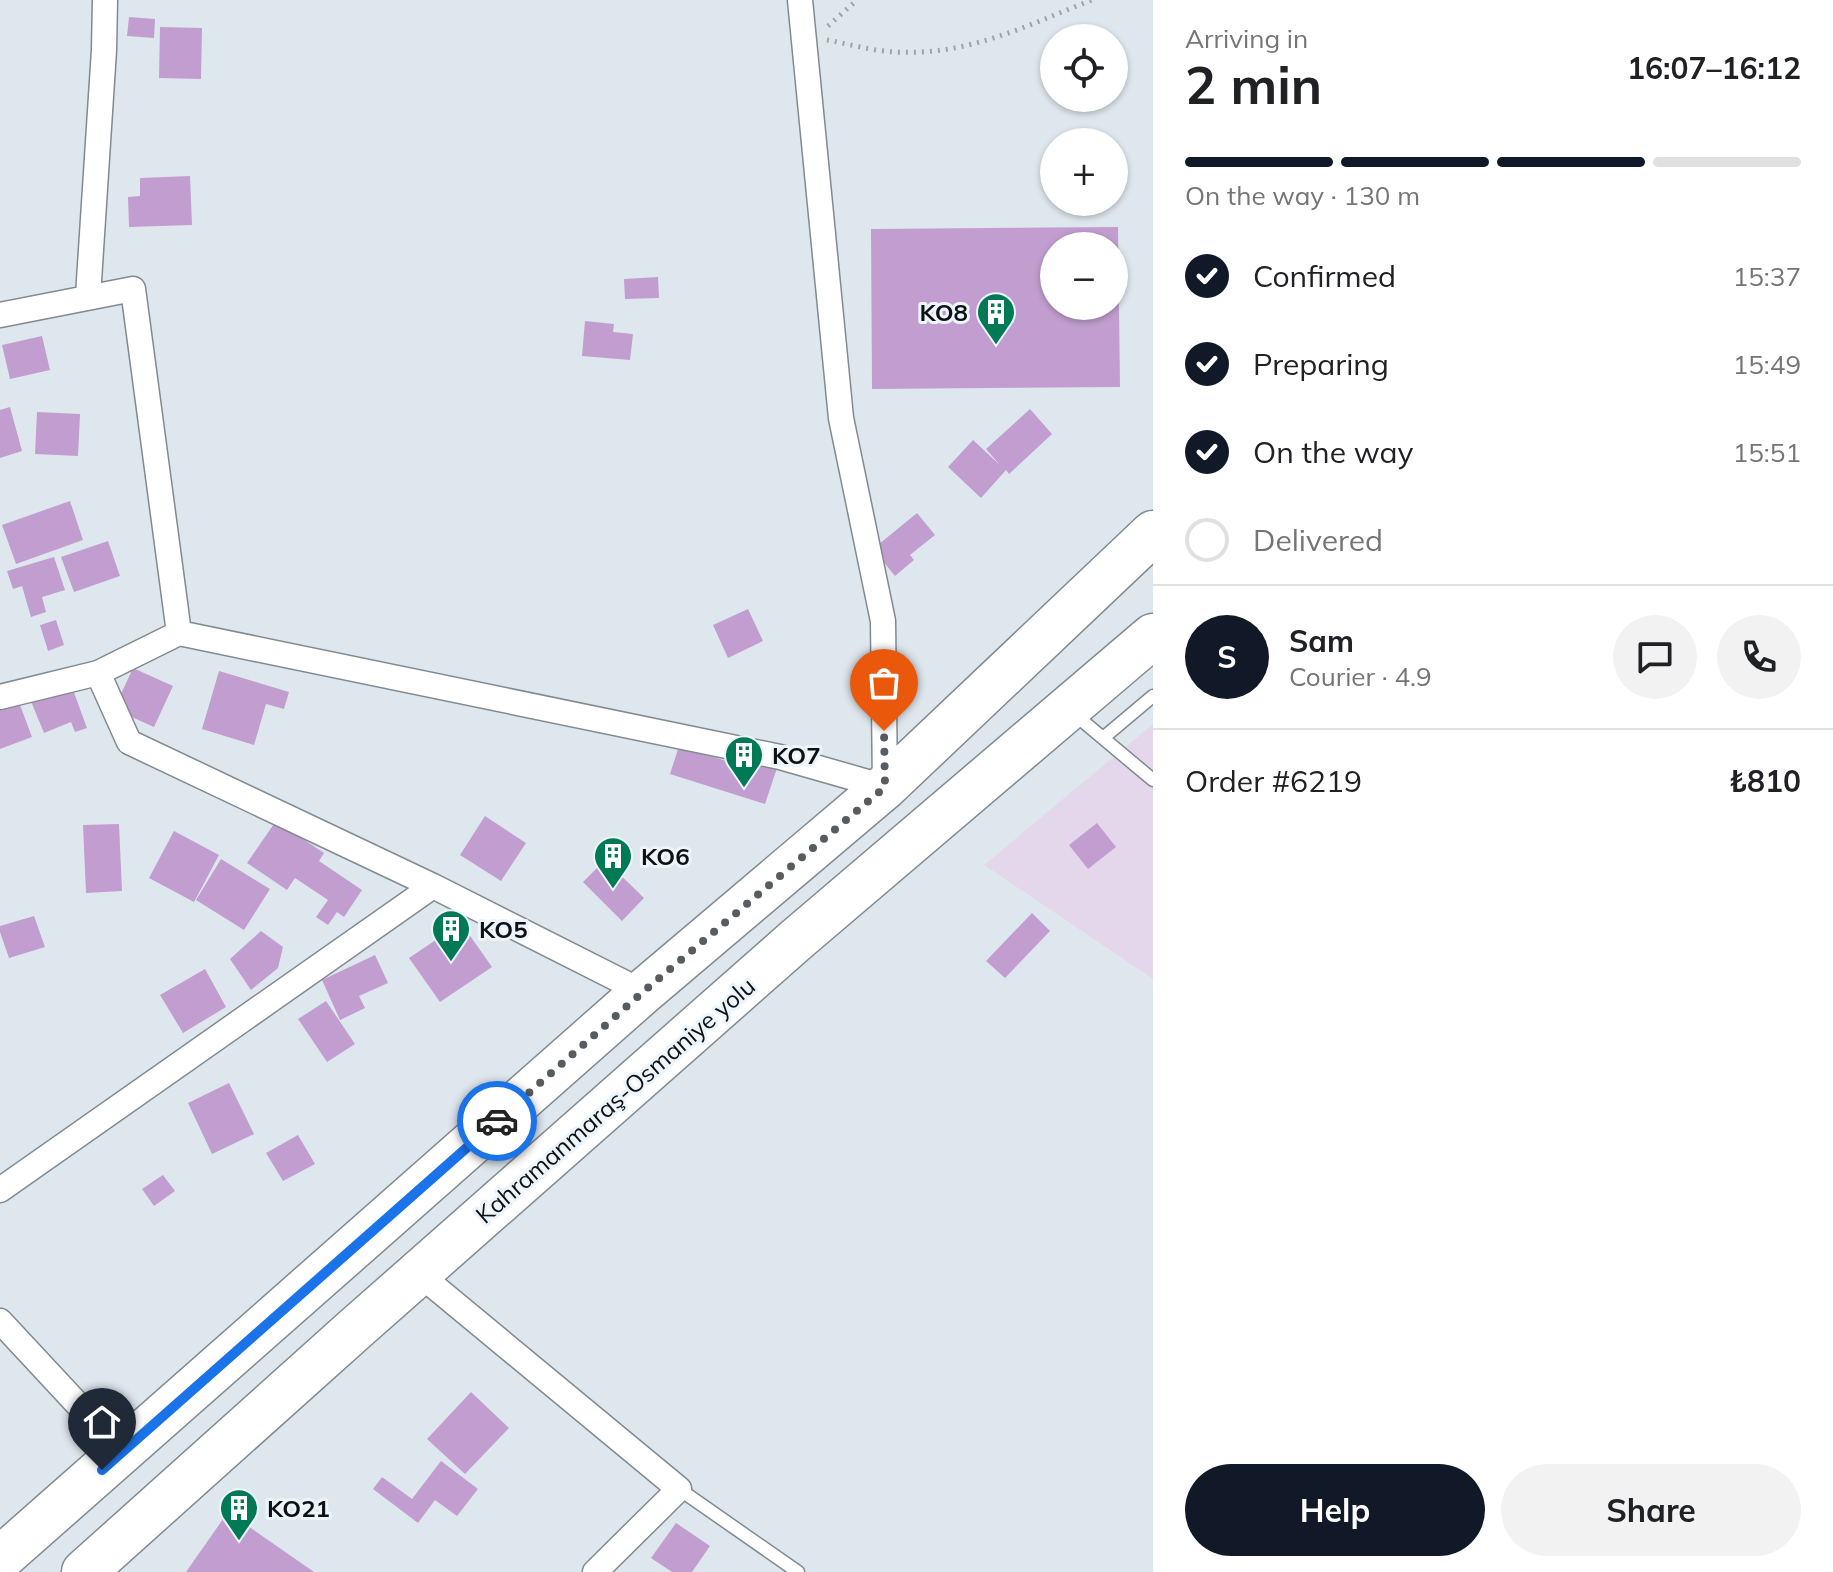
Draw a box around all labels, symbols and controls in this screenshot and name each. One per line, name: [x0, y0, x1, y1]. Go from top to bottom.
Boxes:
text: Arriving in: [1185, 22, 1308, 55]
map controls: [1040, 24, 1128, 320]
button: locate: [1040, 24, 1128, 112]
text: 16:07–16:12: [1627, 49, 1801, 87]
text: 2 min: [1185, 52, 1322, 117]
button: +: [1040, 128, 1128, 216]
text: On the way · 130 m: [1185, 179, 1420, 212]
button: −: [1040, 232, 1128, 320]
icon: check: [1185, 254, 1229, 298]
text: Confirmed: [1253, 257, 1396, 295]
text: 15:37: [1733, 260, 1801, 293]
building icon: KO8: [975, 291, 1017, 346]
place label: KO8: [919, 297, 968, 327]
icon: check: [1185, 342, 1229, 386]
text: Preparing: [1253, 345, 1389, 383]
text: 15:49: [1733, 348, 1801, 381]
icon: check: [1185, 430, 1229, 474]
text: On the way: [1253, 433, 1413, 471]
text: 15:51: [1733, 436, 1801, 469]
text: Delivered: [1253, 521, 1383, 559]
button: chat: [1613, 615, 1697, 699]
button: phone: [1717, 615, 1801, 699]
text: Sam: [1289, 622, 1354, 660]
text: S: [1217, 638, 1237, 676]
pin: [850, 649, 918, 731]
text: Courier · 4.9: [1289, 660, 1432, 693]
icon: bag: [862, 661, 906, 705]
building icon: KO7: [723, 734, 765, 789]
place label: KO7: [772, 740, 821, 770]
text: Order #6219: [1185, 762, 1362, 800]
text: ₺810: [1729, 762, 1801, 800]
building icon: KO6: [592, 835, 634, 890]
place label: KO6: [641, 841, 690, 871]
building icon: KO5: [430, 908, 472, 963]
place label: KO5: [479, 914, 528, 944]
street label: Kahramanmaraş-Osmaniye yolu: [469, 971, 761, 1229]
courier: [457, 1081, 537, 1161]
icon: car: [475, 1099, 519, 1143]
pin: [68, 1388, 136, 1470]
icon: home: [80, 1400, 124, 1444]
button: Help: [1185, 1464, 1485, 1556]
button: Share: [1501, 1464, 1801, 1556]
building icon: KO21: [218, 1487, 260, 1542]
place label: KO21: [267, 1493, 330, 1523]

